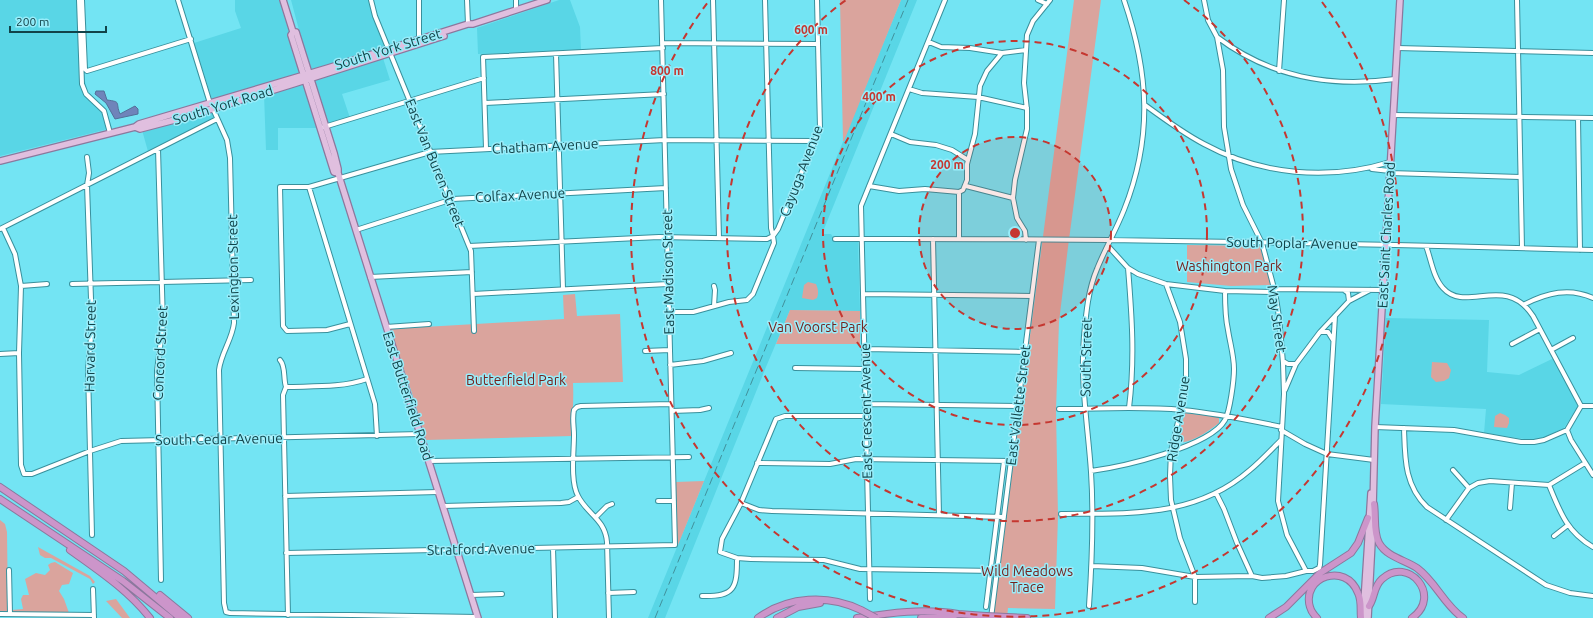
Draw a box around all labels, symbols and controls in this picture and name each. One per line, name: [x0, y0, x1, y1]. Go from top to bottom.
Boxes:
scale bar: [10, 8, 106, 34]
text: 200 m: [16, 15, 49, 28]
text: 600 m: [794, 23, 828, 36]
street label: South York Street: [333, 25, 444, 73]
text: 800 m: [650, 64, 684, 77]
street label: South York Road: [171, 82, 275, 128]
text: 400 m: [862, 90, 896, 103]
street label: East Van Buren Street: [402, 96, 468, 230]
street label: Cayuga Avenue: [776, 123, 826, 219]
street label: Chatham Avenue: [491, 135, 599, 157]
text: 200 m: [930, 158, 964, 171]
street label: East Saint Charles Road: [1374, 161, 1398, 309]
street label: Colfax Avenue: [474, 185, 566, 205]
street label: East Madison Street: [659, 209, 677, 335]
street label: Lexington Street: [224, 214, 242, 320]
centre of rings: [1008, 226, 1022, 240]
street label: South Poplar Avenue: [1226, 234, 1358, 252]
park label: Washington Park: [1176, 258, 1282, 274]
street label: May Street: [1264, 284, 1290, 354]
street label: Harvard Street: [81, 299, 99, 392]
street label: Concord Street: [150, 305, 171, 401]
street label: South Street: [1077, 317, 1095, 397]
park label: Van Voorst Park: [768, 319, 868, 335]
street label: East Butterfield Road: [380, 330, 436, 462]
street label: East Crescent Avenue: [857, 343, 875, 479]
street label: East Vallette Street: [1003, 343, 1033, 466]
park label: Butterfield Park: [466, 372, 566, 388]
street label: Ridge Avenue: [1163, 375, 1193, 463]
street label: South Cedar Avenue: [155, 430, 283, 448]
street label: Stratford Avenue: [427, 540, 535, 558]
park label: Wild Meadows Trace: [981, 563, 1073, 595]

